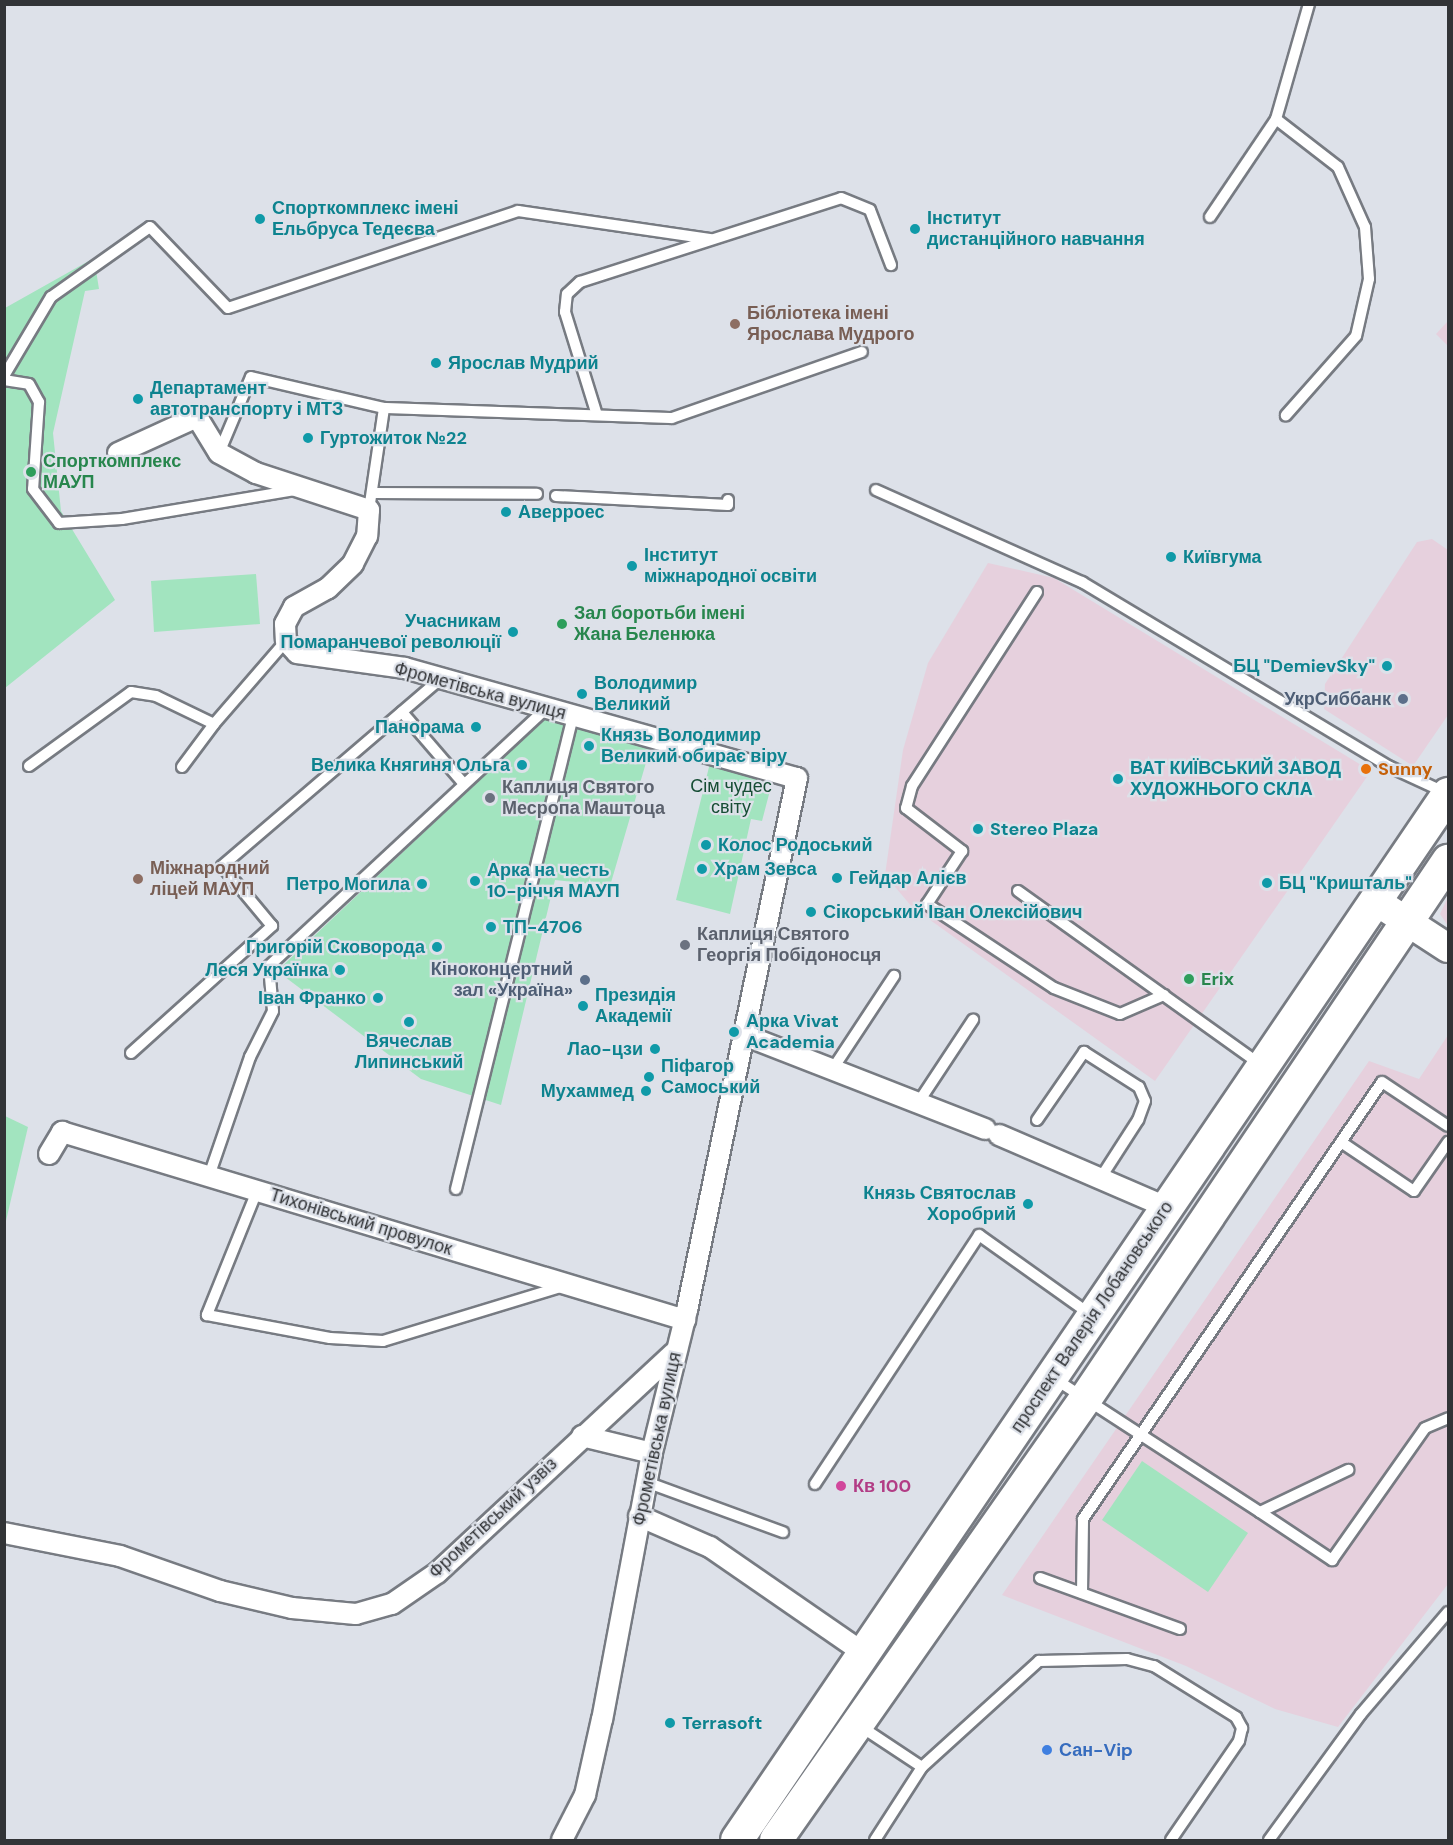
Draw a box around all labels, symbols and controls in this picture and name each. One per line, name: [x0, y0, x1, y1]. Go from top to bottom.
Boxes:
place label: Спорткомплекс імені Ельбруса Тедеєва: [272, 198, 459, 240]
place label: Інститут дистанційного навчання: [927, 208, 1145, 250]
marker: Спорткомплекс імені Ельбруса Тедеєва: [253, 212, 267, 226]
marker: Інститут дистанційного навчання: [908, 222, 922, 236]
place label: Бібліотека імені Ярослава Мудрого: [747, 303, 914, 346]
marker: Бібліотека імені Ярослава Мудрого: [728, 317, 742, 331]
place label: Ярослав Мудрий: [448, 352, 599, 374]
marker: Ярослав Мудрий: [429, 356, 443, 370]
place label: Департамент автотранспорту і МТЗ: [150, 378, 343, 420]
marker: Департамент автотранспорту і МТЗ: [131, 392, 145, 406]
place label: Гуртожиток №22: [320, 427, 467, 449]
marker: Гуртожиток №22: [301, 431, 315, 445]
place label: Спорткомплекс МАУП: [43, 451, 181, 494]
marker: Спорткомплекс МАУП: [24, 465, 38, 479]
place label: Аверроес: [518, 501, 605, 523]
marker: Аверроес: [499, 505, 513, 519]
place label: Інститут міжнародної освіти: [644, 545, 817, 588]
place label: Київгума: [1183, 546, 1262, 568]
marker: Київгума: [1164, 550, 1178, 564]
marker: Інститут міжнародної освіти: [625, 559, 639, 573]
place label: Зал боротьби імені Жана Беленюка: [574, 603, 745, 646]
place label: Учасникам Помаранчевої революції: [280, 611, 501, 654]
marker: Зал боротьби імені Жана Беленюка: [555, 617, 569, 631]
marker: Учасникам Помаранчевої революції: [506, 625, 520, 639]
place label: БЦ "DemievSky": [1233, 655, 1375, 677]
street label: Фрометівська вулиця: [392, 658, 568, 724]
marker: БЦ "DemievSky": [1380, 659, 1394, 673]
place label: Володимир Великий: [594, 673, 697, 716]
marker: Володимир Великий: [575, 687, 589, 701]
place label: УкрСиббанк: [1284, 688, 1391, 710]
marker: УкрСиббанк: [1396, 692, 1410, 706]
place label: Панорама: [375, 716, 464, 738]
marker: Панорама: [469, 720, 483, 734]
place label: Князь Володимир Великий обирає віру: [601, 725, 787, 768]
marker: Князь Володимир Великий обирає віру: [582, 739, 596, 753]
place label: Велика Княгиня Ольга: [311, 754, 510, 776]
marker: Велика Княгиня Ольга: [515, 758, 529, 772]
place label: ВАТ КИЇВСЬКИЙ ЗАВОД ХУДОЖНЬОГО СКЛА: [1130, 758, 1341, 800]
place label: Sunny: [1378, 758, 1433, 780]
marker: Sunny: [1359, 762, 1373, 776]
marker: ВАТ КИЇВСЬКИЙ ЗАВОД ХУДОЖНЬОГО СКЛА: [1111, 772, 1125, 786]
park label: Сім чудес світу: [690, 776, 772, 818]
place label: Каплиця Святого Месропа Маштоца: [502, 777, 665, 820]
marker: Каплиця Святого Месропа Маштоца: [483, 791, 497, 805]
place label: Stereo Plaza: [990, 818, 1098, 840]
marker: Stereo Plaza: [971, 822, 985, 836]
place label: Колос Родоський: [718, 834, 872, 856]
marker: Колос Родоський: [699, 838, 713, 852]
place label: Міжнародний ліцей МАУП: [150, 858, 270, 900]
place label: Храм Зевса: [714, 858, 817, 880]
place label: Арка на честь 10-річчя МАУП: [487, 860, 620, 902]
marker: Храм Зевса: [695, 862, 709, 876]
place label: Гейдар Алієв: [849, 867, 966, 889]
marker: Гейдар Алієв: [830, 871, 844, 885]
marker: Міжнародний ліцей МАУП: [131, 872, 145, 886]
place label: БЦ "Кришталь": [1279, 872, 1412, 894]
place label: Петро Могила: [286, 873, 410, 895]
marker: Арка на честь 10-річчя МАУП: [468, 874, 482, 888]
marker: БЦ "Кришталь": [1260, 876, 1274, 890]
marker: Петро Могила: [415, 877, 429, 891]
place label: Сікорський Іван Олексійович: [823, 901, 1083, 923]
marker: Сікорський Іван Олексійович: [804, 905, 818, 919]
place label: ТП-4706: [503, 916, 583, 938]
marker: ТП-4706: [484, 920, 498, 934]
place label: Каплиця Святого Георгія Побідоносця: [697, 924, 881, 966]
place label: Григорій Сковорода: [246, 936, 425, 958]
marker: Каплиця Святого Георгія Побідоносця: [678, 938, 692, 952]
marker: Григорій Сковорода: [430, 940, 444, 954]
place label: Леся Українка: [205, 959, 328, 981]
place label: Кіноконцертний зал «Україна»: [431, 959, 573, 1002]
marker: Леся Українка: [333, 963, 347, 977]
place label: Erix: [1201, 968, 1234, 990]
marker: Erix: [1182, 972, 1196, 986]
marker: Кіноконцертний зал «Україна»: [578, 973, 592, 987]
place label: Президія Академії: [595, 985, 676, 1028]
place label: Іван Франко: [258, 987, 366, 1009]
marker: Іван Франко: [371, 991, 385, 1005]
marker: Президія Академії: [576, 999, 590, 1013]
place label: Арка Vivat Academia: [746, 1011, 839, 1054]
marker: Вячеслав Липинський: [402, 1015, 416, 1029]
marker: Арка Vivat Academia: [727, 1025, 741, 1039]
place label: Вячеслав Липинський: [355, 1031, 463, 1074]
place label: Лао-цзи: [567, 1038, 643, 1060]
marker: Лао-цзи: [648, 1042, 662, 1056]
place label: Піфагор Самоський: [661, 1056, 760, 1098]
marker: Піфагор Самоський: [642, 1070, 656, 1084]
place label: Мухаммед: [541, 1080, 634, 1102]
marker: Мухаммед: [639, 1084, 653, 1098]
place label: Князь Святослав Хоробрий: [863, 1183, 1016, 1226]
street label: Тихонівський провулок: [267, 1184, 455, 1260]
street label: проспект Валерія Лобановського: [1006, 1197, 1178, 1437]
marker: Князь Святослав Хоробрий: [1021, 1197, 1035, 1211]
street label: Фрометівська вулиця: [628, 1350, 686, 1528]
street label: Фрометівський узвіз: [424, 1453, 562, 1583]
place label: Кв 100: [853, 1475, 911, 1497]
marker: Кв 100: [834, 1479, 848, 1493]
place label: Terrasoft: [682, 1712, 762, 1734]
marker: Terrasoft: [663, 1716, 677, 1730]
place label: Сан-Vip: [1059, 1739, 1133, 1761]
marker: Сан-Vip: [1040, 1743, 1054, 1757]

